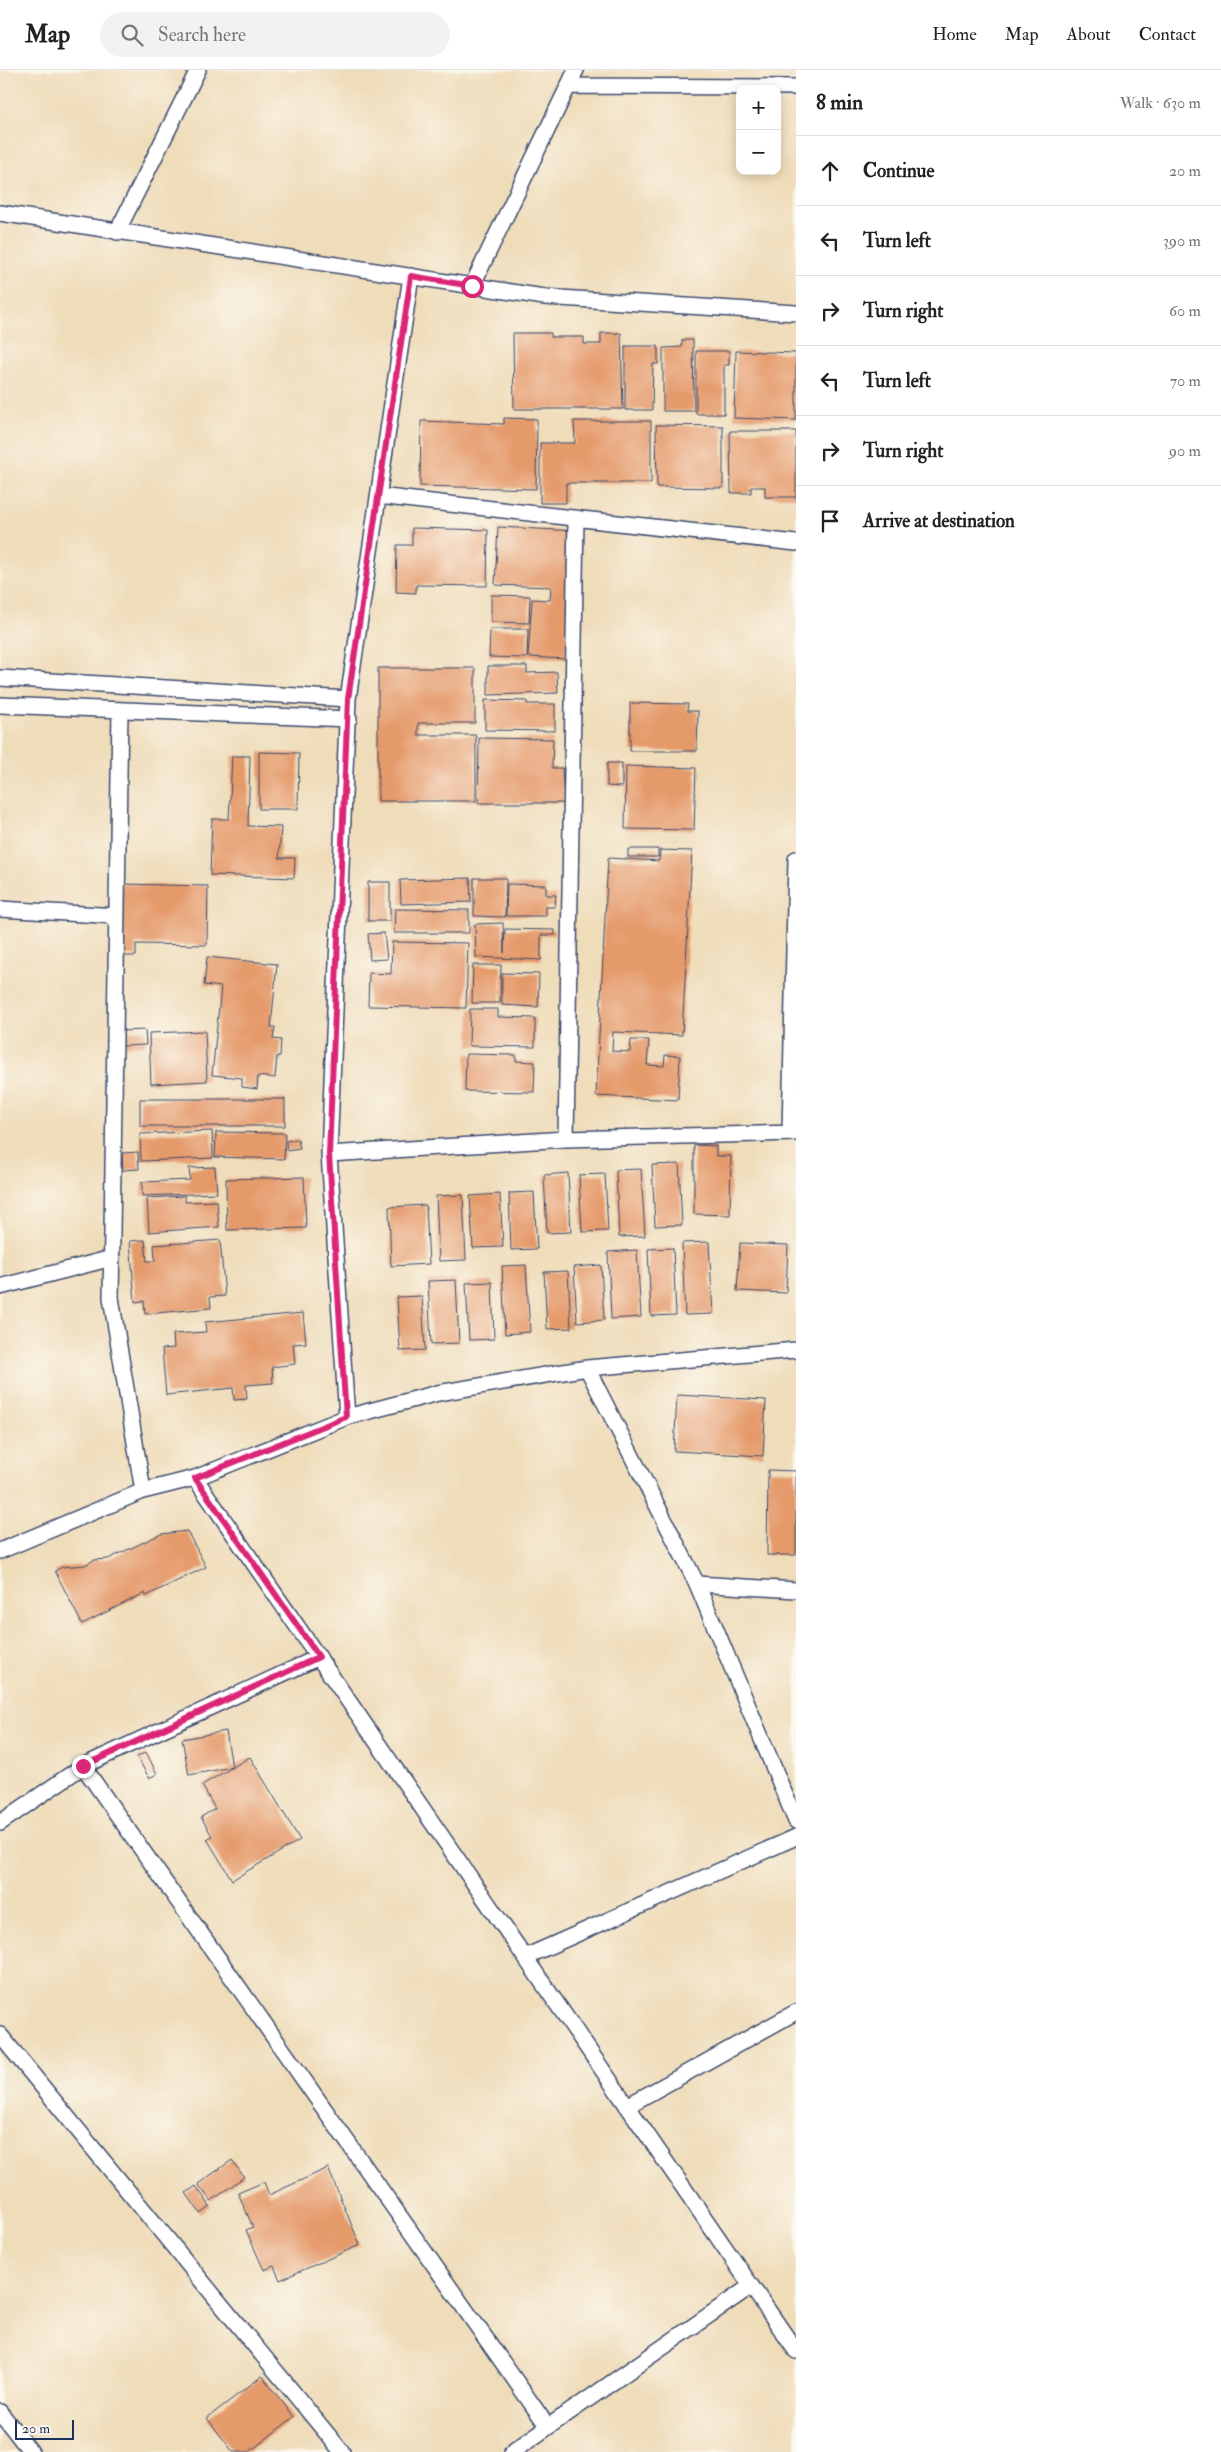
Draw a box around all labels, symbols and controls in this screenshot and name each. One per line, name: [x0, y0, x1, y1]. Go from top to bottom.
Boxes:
search box: [100, 12, 450, 57]
text: Map: [25, 19, 70, 50]
icon: search: [118, 21, 146, 49]
text: Search here: [158, 23, 246, 47]
text: Home: [932, 23, 977, 46]
text: Map: [1005, 23, 1039, 46]
text: About: [1067, 23, 1111, 46]
text: Contact: [1139, 23, 1196, 46]
map controls: [736, 85, 781, 175]
button: +: [736, 85, 781, 130]
text: 8 min: [816, 89, 863, 116]
text: Walk · 630 m: [1120, 93, 1201, 113]
button: −: [736, 130, 781, 175]
icon: ahead: [816, 157, 844, 185]
text: Continue: [863, 159, 934, 183]
text: 20 m: [1169, 161, 1201, 181]
icon: left: [816, 227, 844, 255]
text: Turn left: [863, 229, 931, 253]
text: 390 m: [1163, 231, 1201, 251]
route start: [461, 275, 484, 298]
icon: right: [816, 297, 844, 325]
text: Turn right: [863, 299, 943, 323]
text: 60 m: [1169, 301, 1201, 321]
icon: left: [816, 367, 844, 395]
text: Turn left: [863, 369, 931, 393]
text: 70 m: [1170, 371, 1201, 391]
icon: right: [816, 437, 844, 465]
text: Turn right: [863, 439, 943, 463]
text: 90 m: [1169, 441, 1201, 461]
icon: arrive: [816, 507, 844, 535]
text: Arrive at destination: [863, 509, 1015, 533]
route end: [72, 1755, 95, 1778]
scale bar: [15, 2417, 74, 2440]
text: 20 m: [22, 2420, 50, 2437]

